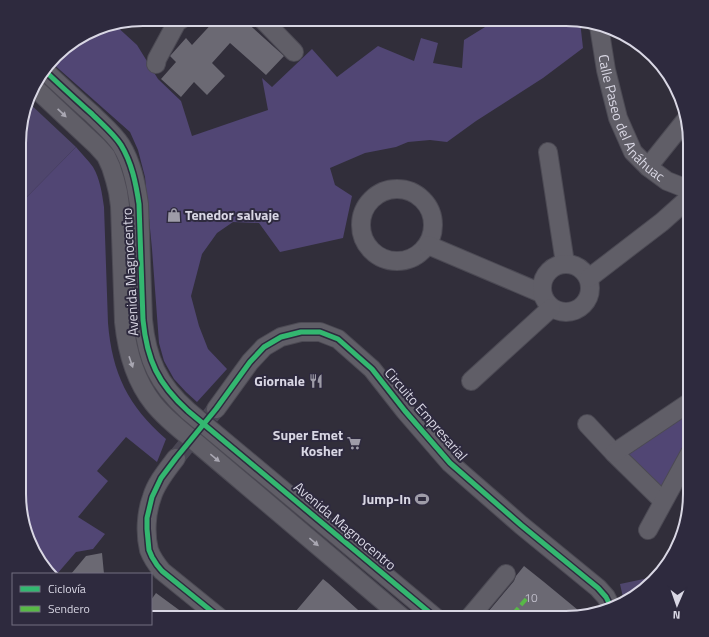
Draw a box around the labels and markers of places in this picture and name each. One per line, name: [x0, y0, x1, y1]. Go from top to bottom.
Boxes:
place label: Tenedor salvaje: [185, 204, 279, 225]
shop icon: Tenedor salvaje: [166, 207, 182, 223]
place label: Giornale: [254, 370, 305, 391]
restaurant icon: Giornale: [308, 373, 324, 389]
place label: Super Emet Kosher: [273, 424, 343, 461]
supermarket icon: Super Emet Kosher: [346, 435, 362, 451]
place label: Jump-In: [362, 488, 411, 509]
sports icon: Jump-In: [414, 491, 430, 507]

